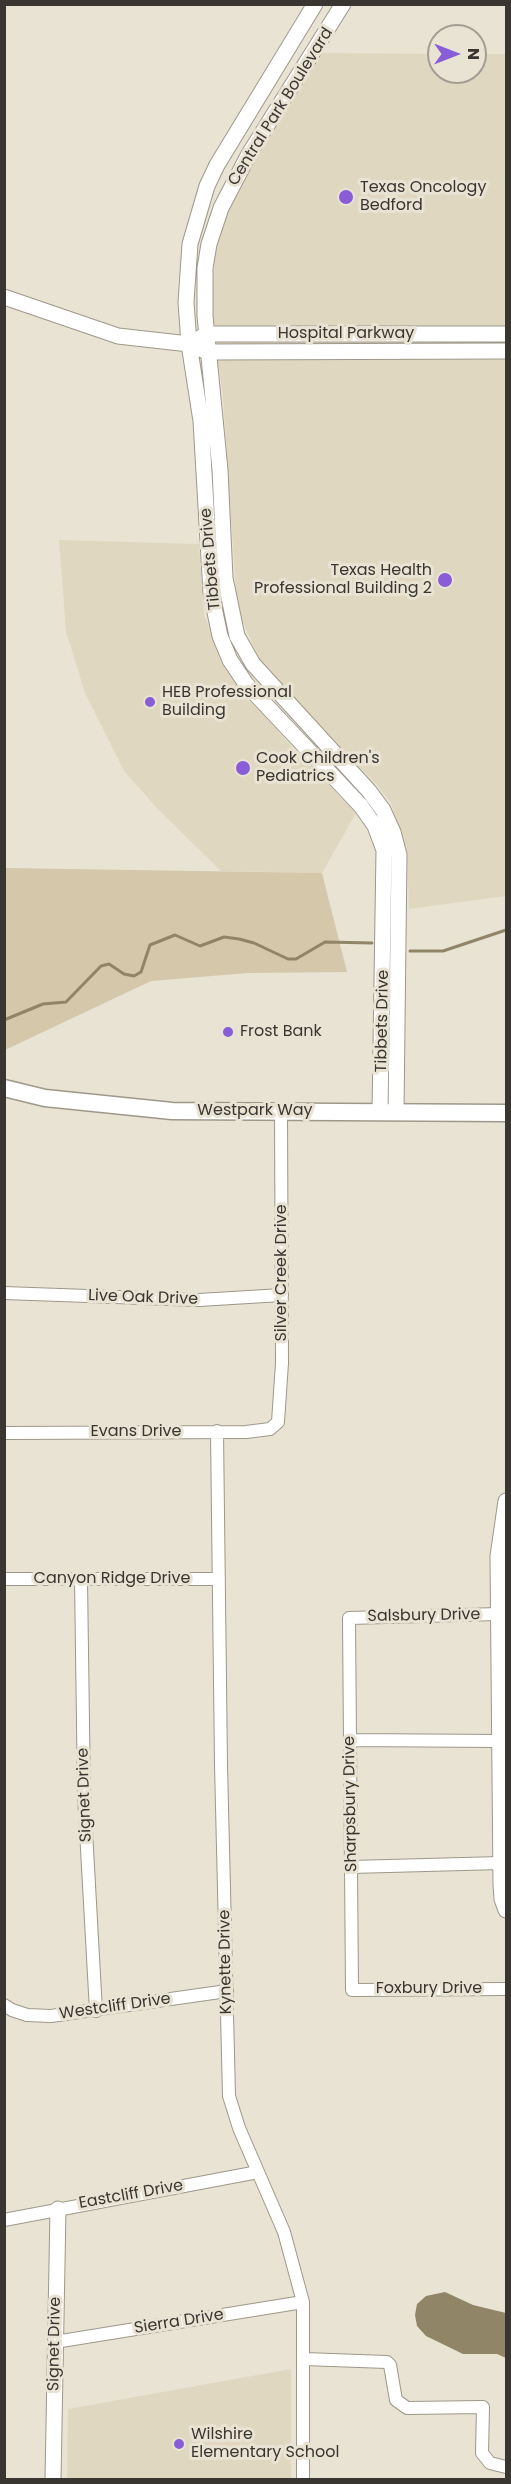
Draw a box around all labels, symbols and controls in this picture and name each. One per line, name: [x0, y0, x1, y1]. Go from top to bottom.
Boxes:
street label: Central Park Boulevard: [224, 24, 338, 190]
north arrow: [427, 24, 487, 84]
text: N: [462, 48, 485, 60]
place label: Texas Oncology Bedford: [360, 178, 486, 216]
marker: Texas Oncology Bedford: [337, 188, 355, 206]
street label: Hospital Parkway: [278, 324, 414, 344]
street label: Tibbets Drive: [197, 507, 225, 611]
place label: Texas Health Professional Building 2: [254, 561, 432, 599]
marker: Texas Health Professional Building 2: [436, 571, 454, 589]
place label: HEB Professional Building: [162, 683, 292, 721]
marker: HEB Professional Building: [143, 695, 157, 709]
place label: Cook Children's Pediatrics: [256, 749, 380, 787]
marker: Cook Children's Pediatrics: [234, 759, 252, 777]
street label: Tibbets Drive: [373, 969, 393, 1073]
place label: Frost Bank: [240, 1022, 322, 1042]
marker: Frost Bank: [221, 1025, 235, 1039]
street label: Westpark Way: [197, 1101, 313, 1121]
street label: Silver Creek Drive: [272, 1204, 292, 1342]
street label: Live Oak Drive: [88, 1286, 198, 1310]
street label: Evans Drive: [91, 1422, 181, 1442]
street label: Canyon Ridge Drive: [34, 1569, 190, 1589]
street label: Salsbury Drive: [367, 1605, 481, 1627]
street label: Sharpsbury Drive: [340, 1736, 362, 1872]
street label: Signet Drive: [74, 1747, 96, 1843]
street label: Kynette Drive: [215, 1909, 237, 2015]
street label: Foxbury Drive: [376, 1979, 482, 1999]
street label: Westcliff Drive: [58, 1990, 172, 2024]
street label: Eastcliff Drive: [77, 2176, 185, 2214]
street label: Signet Drive: [45, 2297, 65, 2391]
street label: Sierra Drive: [133, 2305, 225, 2339]
place label: Wilshire Elementary School: [191, 2425, 339, 2463]
marker: Wilshire Elementary School: [172, 2437, 186, 2451]

